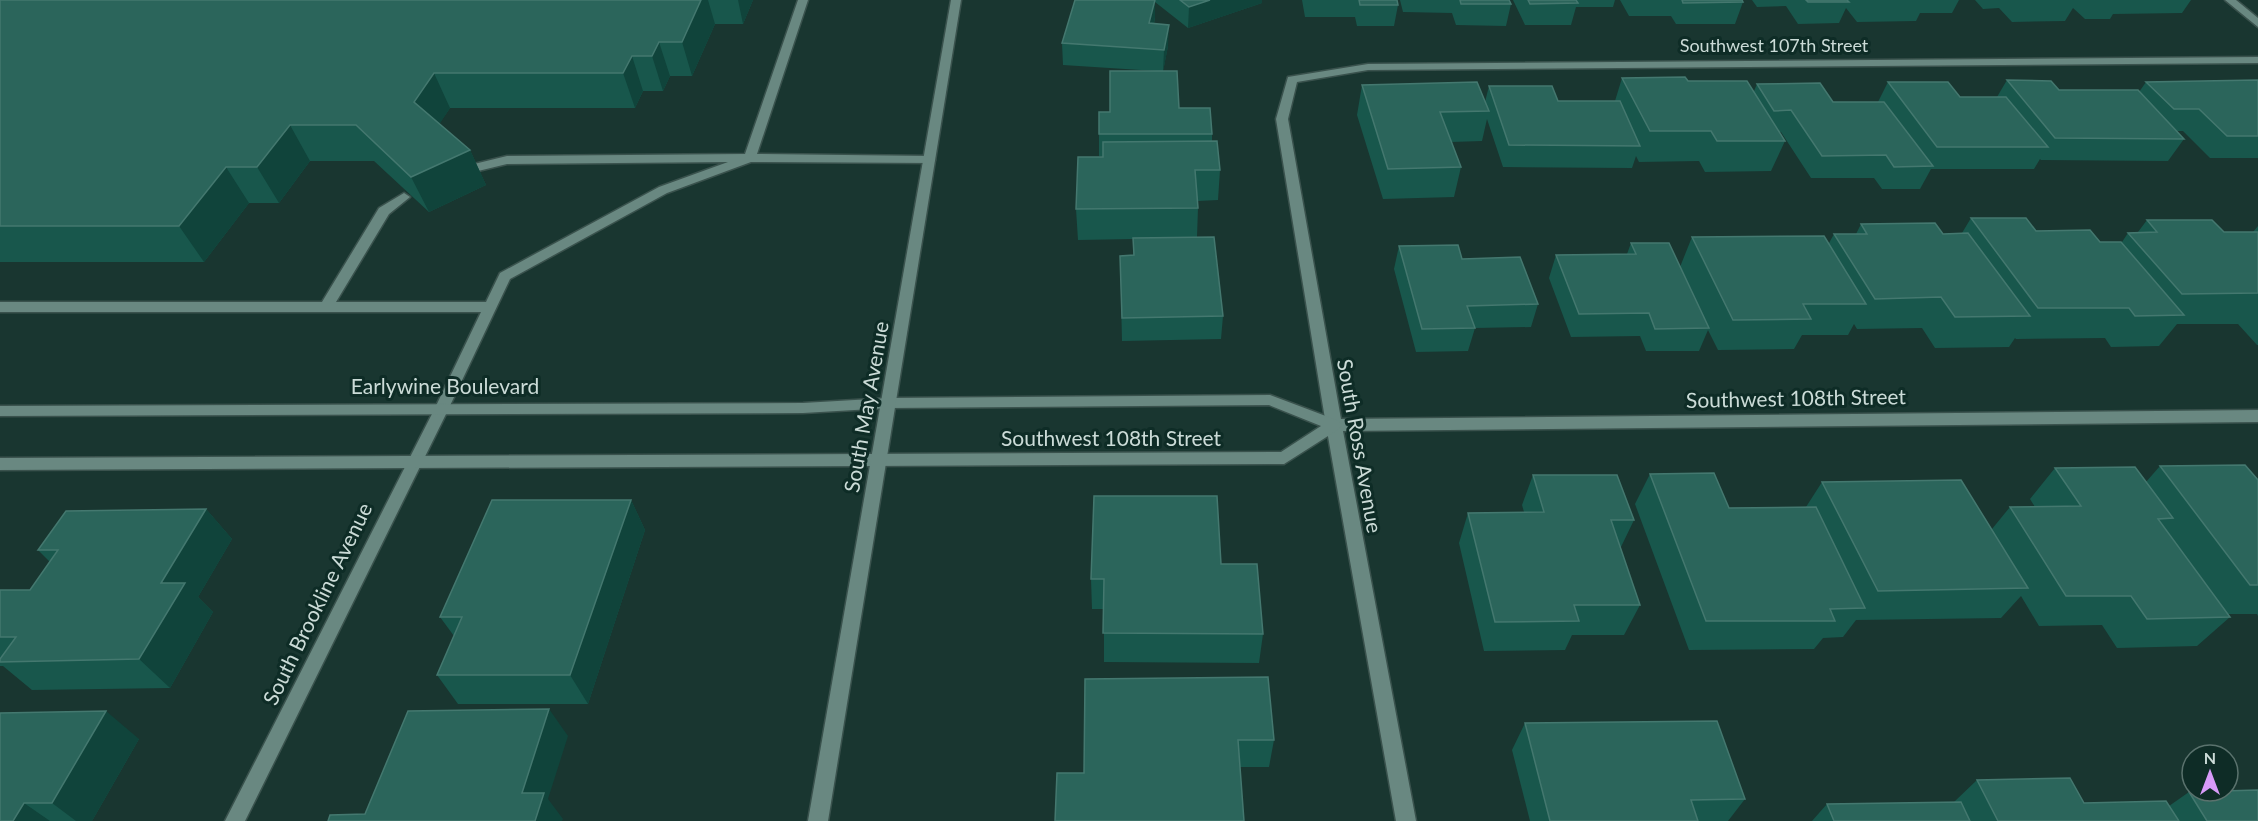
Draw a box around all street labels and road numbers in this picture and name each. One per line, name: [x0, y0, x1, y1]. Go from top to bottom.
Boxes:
street label: Southwest 107th Street: [1680, 34, 1869, 56]
street label: South May Avenue: [838, 319, 893, 494]
street label: South Ross Avenue: [1333, 357, 1388, 535]
street label: Earlywine Boulevard: [351, 373, 539, 398]
street label: Southwest 108th Street: [1686, 383, 1907, 412]
street label: Southwest 108th Street: [1001, 425, 1221, 450]
street label: South Brookline Avenue: [257, 498, 376, 708]

